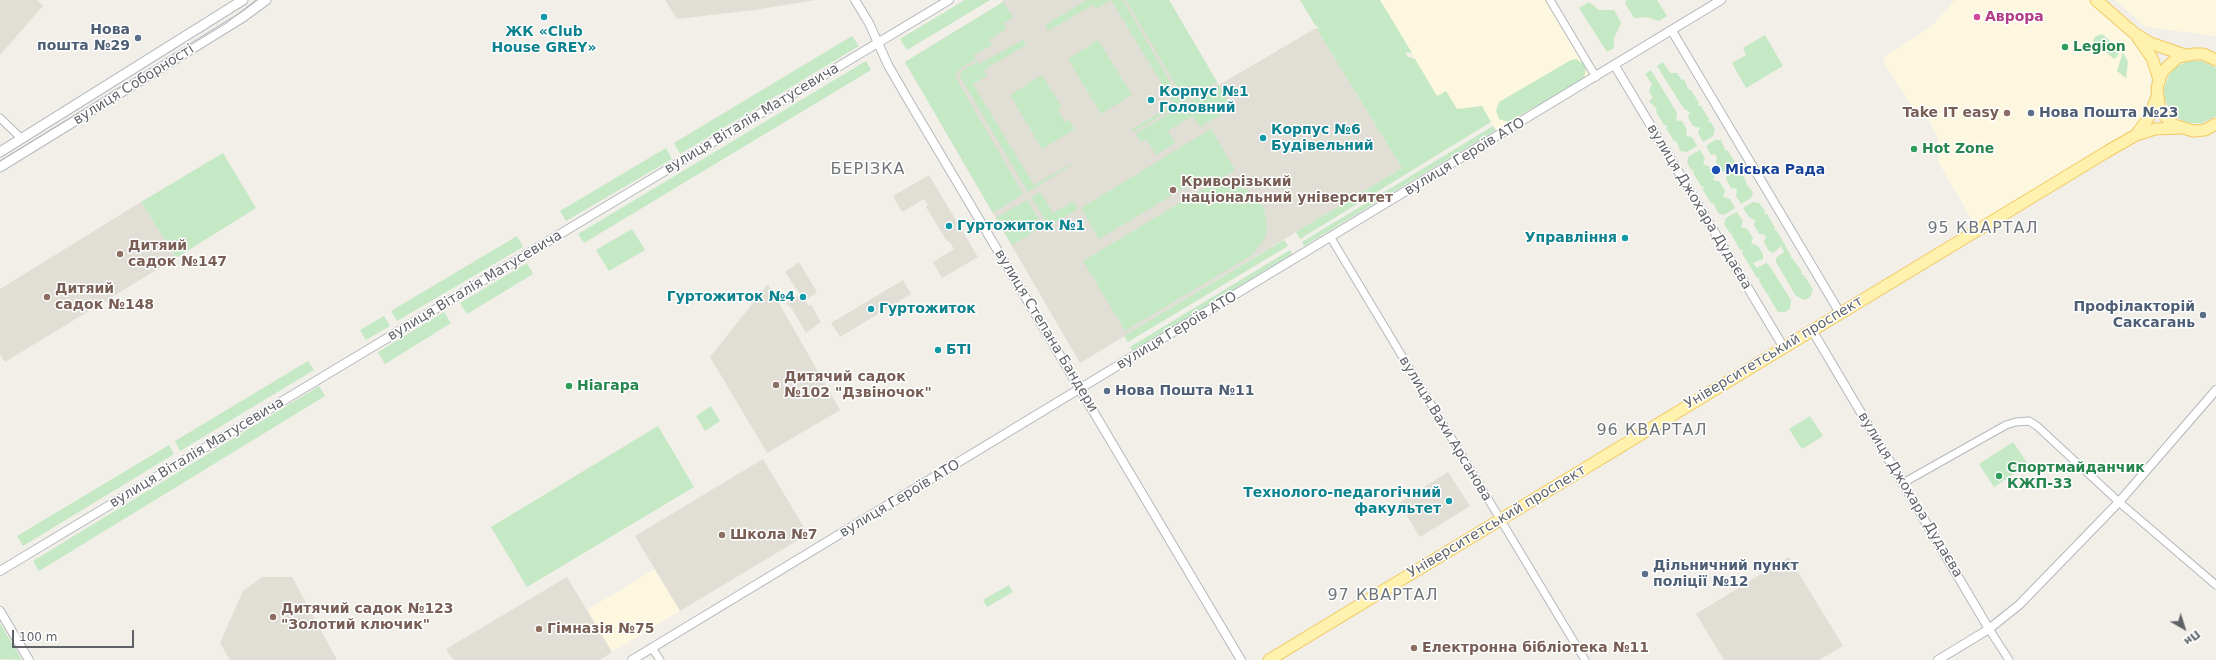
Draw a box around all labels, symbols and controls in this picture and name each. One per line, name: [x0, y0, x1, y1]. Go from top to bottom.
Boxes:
place label: Аврора: [1985, 9, 2044, 25]
marker: ЖК «Club House GREY»: [539, 12, 549, 22]
marker: Аврора: [1972, 12, 1982, 22]
place label: Нова пошта №29: [37, 22, 130, 54]
place label: ЖК «Club House GREY»: [491, 24, 597, 56]
marker: Нова пошта №29: [133, 33, 143, 43]
place label: Legion: [2073, 39, 2126, 55]
street label: вулиця Соборності: [71, 41, 197, 129]
marker: Legion: [2060, 42, 2070, 52]
street label: вулиця Віталія Матусевича: [662, 60, 842, 178]
place label: Корпус №1 Головний: [1159, 84, 1249, 116]
marker: Корпус №1 Головний: [1146, 95, 1156, 105]
place label: Take IT easy: [1902, 105, 1999, 121]
place label: Нова Пошта №23: [2039, 105, 2178, 121]
marker: Take IT easy: [2002, 108, 2012, 118]
marker: Нова Пошта №23: [2026, 108, 2036, 118]
street label: вулиця Героїв АТО: [1402, 114, 1528, 200]
street label: вулиця Джохара Дудаєва: [1643, 121, 1755, 293]
place label: Корпус №6 Будівельний: [1271, 122, 1374, 154]
marker: Корпус №6 Будівельний: [1258, 133, 1268, 143]
place label: Hot Zone: [1922, 141, 1994, 157]
marker: Hot Zone: [1909, 144, 1919, 154]
district label: БЕРІЗКА: [830, 160, 906, 180]
place label: Міська Рада: [1725, 162, 1825, 178]
marker: Міська Рада: [1710, 164, 1722, 176]
place label: Криворізький національний університет: [1181, 174, 1393, 206]
marker: Криворізький національний університет: [1168, 185, 1178, 195]
place label: Гуртожиток №1: [957, 218, 1085, 234]
district label: 95 КВАРТАЛ: [1927, 219, 2039, 239]
marker: Гуртожиток №1: [944, 221, 954, 231]
street label: вулиця Віталія Матусевича: [385, 227, 565, 345]
place label: Управління: [1525, 230, 1617, 246]
marker: Управління: [1620, 233, 1630, 243]
place label: Дитяий садок №147: [128, 238, 227, 270]
street label: вулиця Степана Бандери: [991, 247, 1101, 415]
marker: Дитяий садок №147: [115, 249, 125, 259]
place label: Дитяий садок №148: [55, 281, 154, 314]
street label: вулиця Героїв АТО: [1114, 288, 1240, 374]
place label: Гуртожиток №4: [667, 289, 795, 305]
marker: Дитяий садок №148: [42, 292, 52, 302]
marker: Гуртожиток №4: [798, 292, 808, 302]
street label: Університетський проспект: [1682, 293, 1866, 413]
place label: Профілакторій Саксагань: [2073, 299, 2195, 332]
place label: Гуртожиток: [879, 301, 976, 317]
marker: Гуртожиток: [866, 304, 876, 314]
marker: Профілакторій Саксагань: [2198, 310, 2208, 320]
place label: БТІ: [946, 342, 971, 358]
marker: БТІ: [933, 345, 943, 355]
street label: вулиця Вахи Арсанова: [1395, 353, 1495, 505]
place label: Дитячий садок №102 "Дзвіночок": [784, 369, 932, 402]
place label: Ніагара: [577, 378, 639, 394]
marker: Дитячий садок №102 "Дзвіночок": [771, 380, 781, 390]
marker: Ніагара: [564, 381, 574, 391]
place label: Нова Пошта №11: [1115, 383, 1254, 399]
marker: Нова Пошта №11: [1102, 386, 1112, 396]
street label: вулиця Віталія Матусевича: [107, 394, 287, 512]
street label: вулиця Джохара Дудаєва: [1854, 409, 1966, 581]
district label: 96 КВАРТАЛ: [1596, 421, 1708, 441]
street label: вулиця Героїв АТО: [837, 456, 963, 542]
place label: Спортмайданчик КЖП-33: [2007, 460, 2145, 492]
street label: Університетський проспект: [1405, 462, 1589, 582]
marker: Спортмайданчик КЖП-33: [1994, 471, 2004, 481]
place label: Технолого-педагогічний факультет: [1243, 485, 1441, 518]
marker: Технолого-педагогічний факультет: [1444, 496, 1454, 506]
place label: Школа №7: [730, 527, 818, 543]
marker: Школа №7: [717, 530, 727, 540]
place label: Дільничний пункт поліції №12: [1653, 558, 1799, 590]
marker: Дільничний пункт поліції №12: [1640, 569, 1650, 579]
district label: 97 КВАРТАЛ: [1327, 586, 1439, 606]
place label: Дитячий садок №123 "Золотий ключик": [281, 601, 454, 634]
north arrow: [2164, 608, 2204, 648]
marker: Дитячий садок №123 "Золотий ключик": [268, 612, 278, 622]
place label: Гімназія №75: [547, 621, 654, 637]
scale bar: [14, 622, 136, 648]
marker: Гімназія №75: [534, 624, 544, 634]
text: Пн: [2181, 627, 2202, 648]
text: 100 m: [19, 630, 57, 644]
place label: Електронна бібліотека №11: [1422, 640, 1649, 656]
marker: Електронна бібліотека №11: [1409, 643, 1419, 653]

